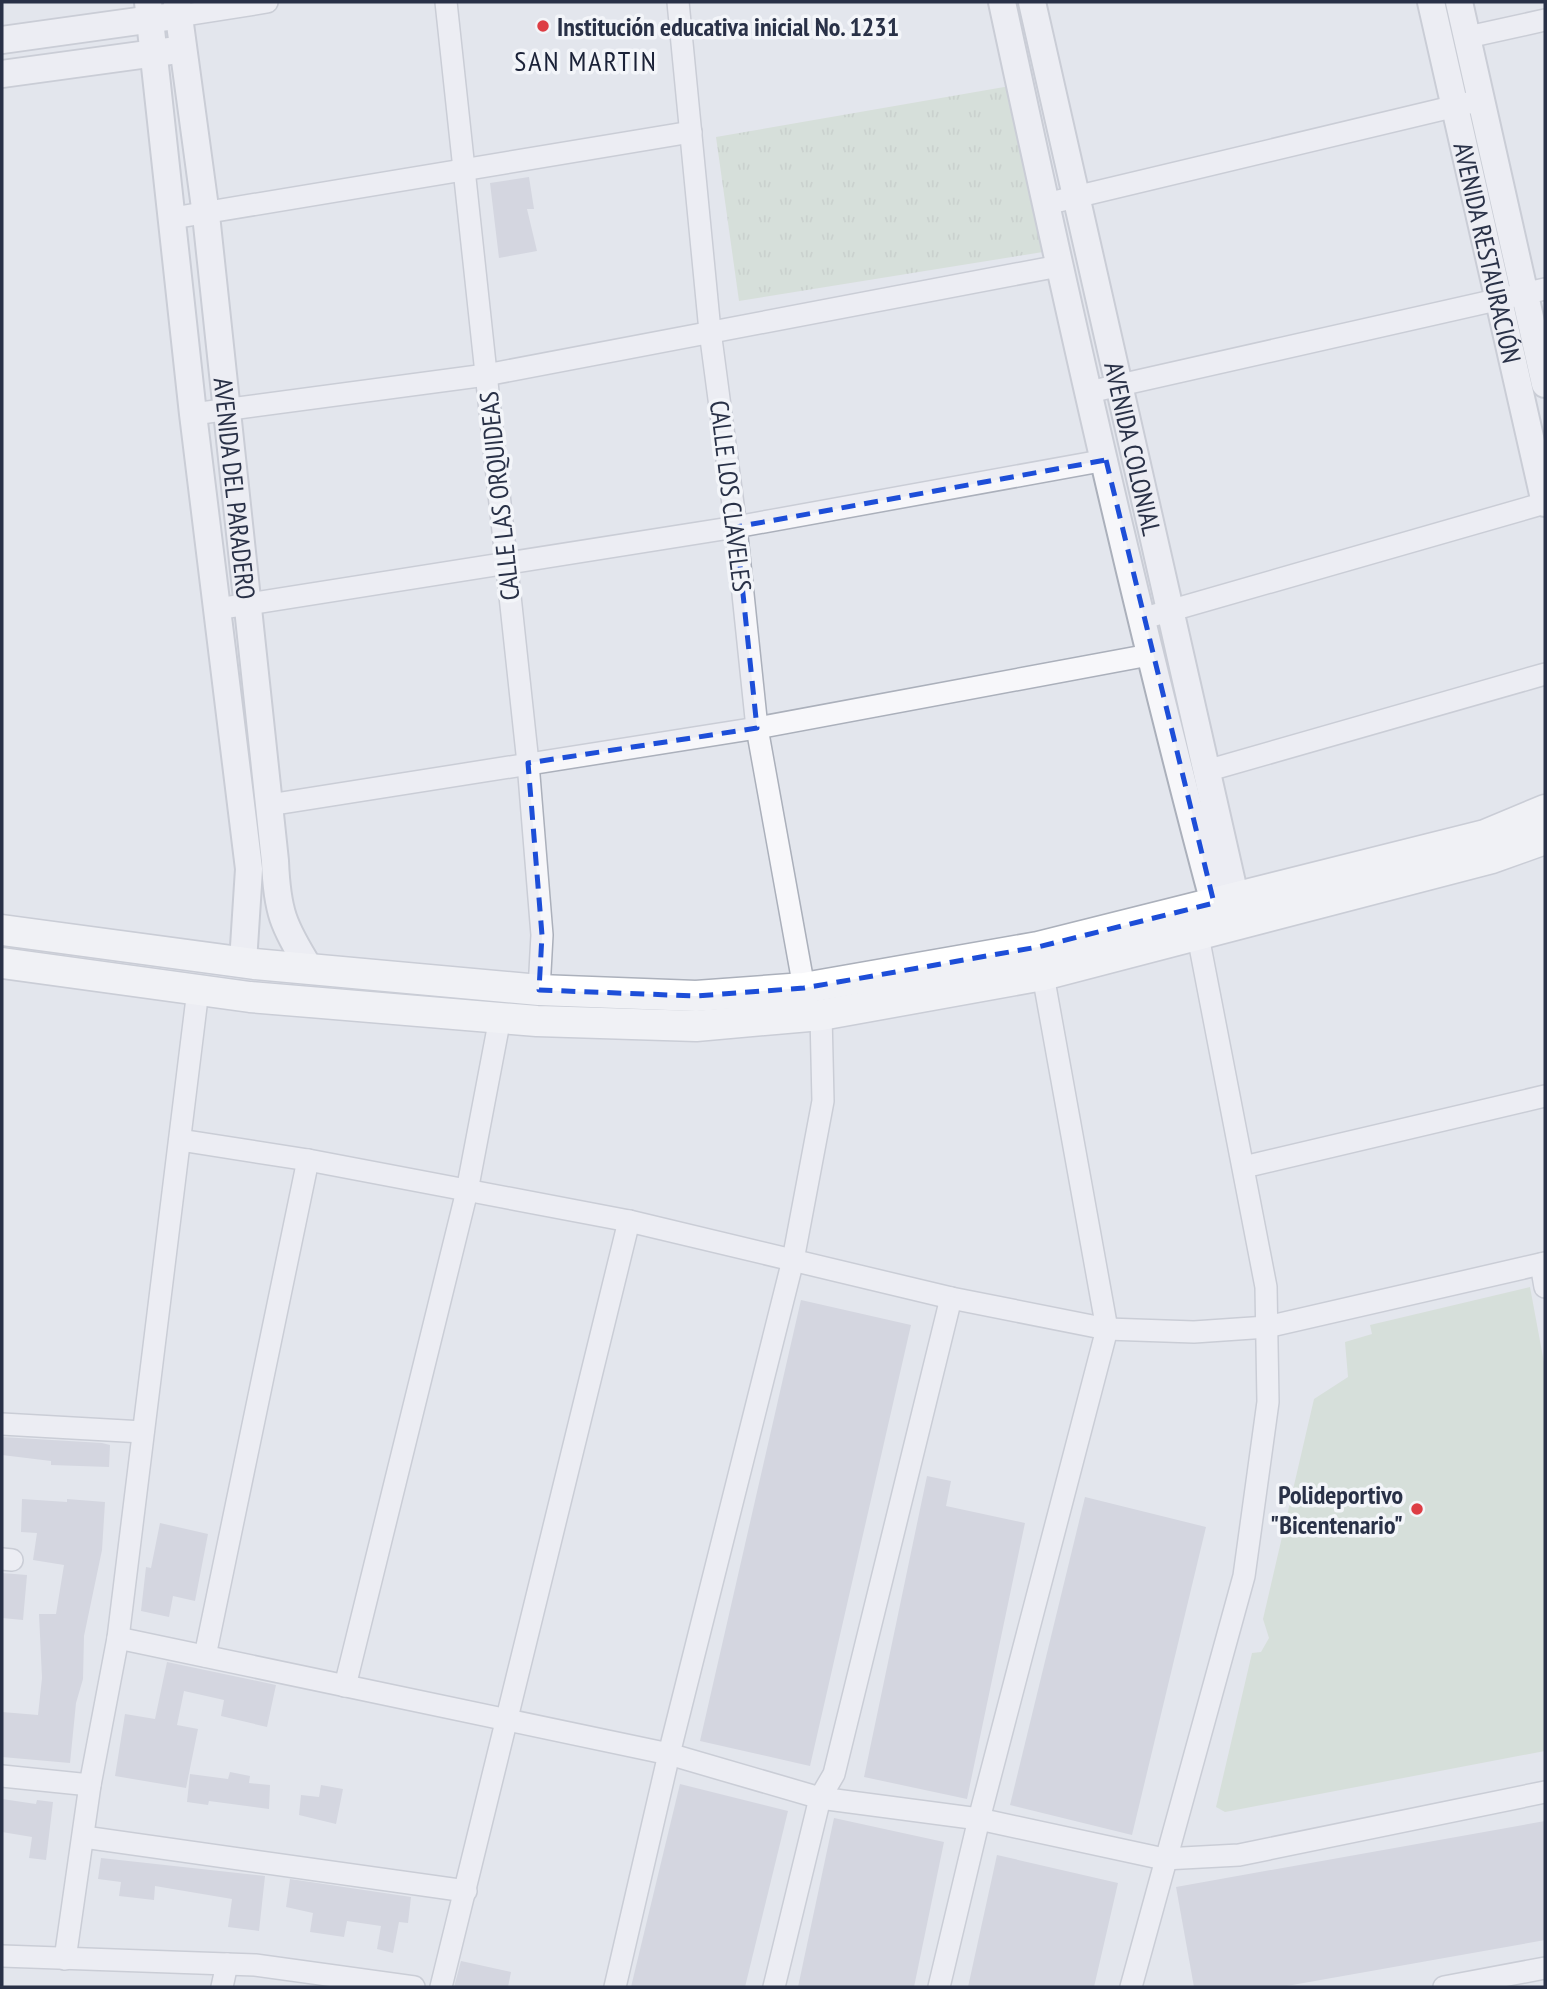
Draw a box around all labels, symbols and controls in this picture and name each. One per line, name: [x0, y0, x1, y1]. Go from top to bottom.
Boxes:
place label: Institución educativa inicial No. 1231: [557, 10, 899, 43]
marker: Institución educativa inicial No. 1231: [535, 18, 551, 34]
district label: SAN MARTIN: [514, 42, 658, 79]
street label: AVENIDA RESTAURACIÓN: [1447, 139, 1529, 366]
street label: AVENIDA COLONIAL: [1098, 359, 1169, 539]
street label: AVENIDA DEL PARADERO: [207, 376, 263, 601]
street label: CALLE LAS ORQUIDEAS: [472, 390, 526, 602]
street label: CALLE LOS CLAVELES: [703, 398, 759, 594]
place label: Polideportivo "Bicentenario": [1270, 1478, 1403, 1541]
marker: Polideportivo "Bicentenario": [1409, 1501, 1425, 1517]

